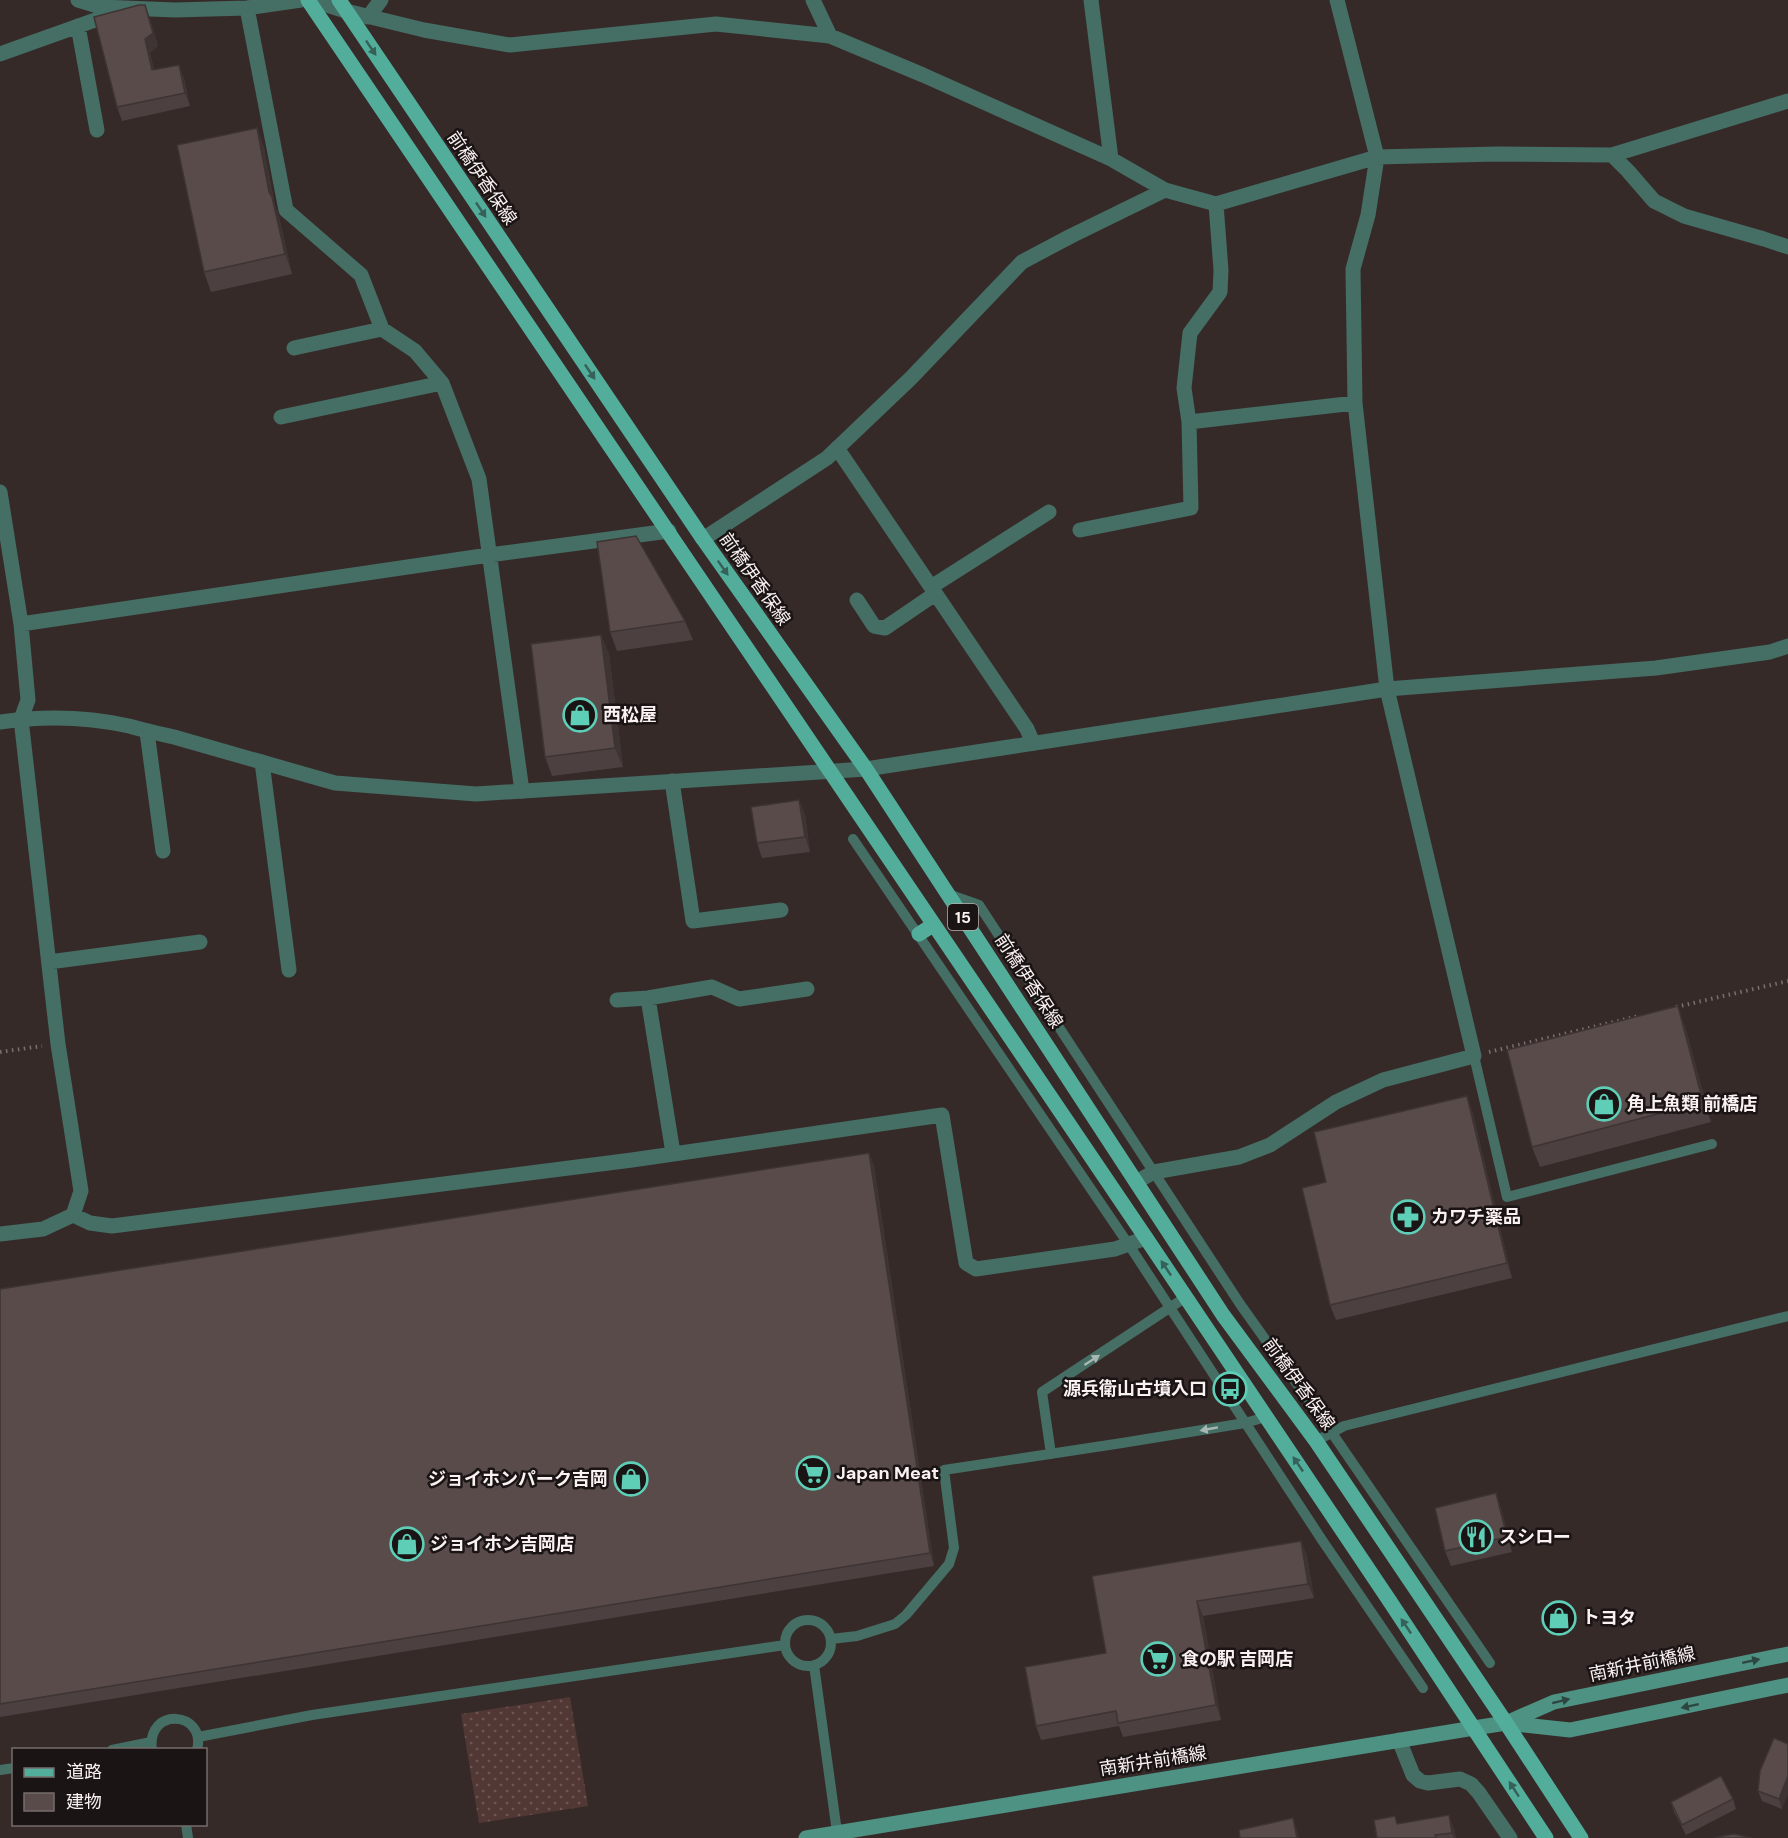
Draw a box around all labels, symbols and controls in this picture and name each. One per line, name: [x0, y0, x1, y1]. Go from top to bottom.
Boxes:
one-way arrow: [366, 40, 377, 57]
street label: 前橋伊香保線: [442, 127, 522, 229]
one-way arrow: [475, 202, 486, 218]
one-way arrow: [584, 363, 596, 379]
street label: 前橋伊香保線: [714, 528, 796, 630]
one-way arrow: [717, 559, 729, 575]
shop icon: 西松屋: [562, 697, 598, 733]
place label: 西松屋: [603, 703, 657, 727]
road number: 15: [948, 904, 978, 930]
street label: 前橋伊香保線: [990, 929, 1068, 1033]
shop icon: 角上魚類 前橋店: [1586, 1086, 1622, 1122]
place label: 角上魚類 前橋店: [1627, 1092, 1757, 1116]
pharmacy icon: カワチ薬品: [1390, 1199, 1426, 1235]
place label: カワチ薬品: [1431, 1205, 1521, 1229]
one-way arrow: [1160, 1259, 1171, 1276]
street label: 前橋伊香保線: [1258, 1333, 1340, 1435]
one-way arrow: [1083, 1354, 1100, 1365]
bus stop icon: 源兵衛山古墳入口: [1212, 1371, 1248, 1407]
place label: 源兵衛山古墳入口: [1063, 1377, 1207, 1401]
one-way arrow: [1199, 1424, 1218, 1433]
supermarket icon: Japan Meat: [795, 1455, 831, 1491]
one-way arrow: [1292, 1457, 1304, 1473]
shop icon: ジョイホンパーク吉岡: [613, 1461, 649, 1497]
place label: Japan Meat: [836, 1461, 939, 1485]
place label: ジョイホンパーク吉岡: [428, 1467, 608, 1491]
restaurant icon: スシロー: [1458, 1519, 1494, 1555]
place label: スシロー: [1499, 1525, 1571, 1549]
shop icon: ジョイホン吉岡店: [389, 1526, 425, 1562]
place label: ジョイホン吉岡店: [430, 1532, 574, 1556]
shop icon: トヨタ: [1541, 1600, 1577, 1636]
place label: トヨタ: [1582, 1606, 1636, 1630]
one-way arrow: [1401, 1618, 1412, 1634]
supermarket icon: 食の駅 吉岡店: [1140, 1641, 1176, 1677]
street label: 南新井前橋線: [1587, 1641, 1697, 1687]
place label: 食の駅 吉岡店: [1181, 1647, 1293, 1671]
one-way arrow: [1742, 1656, 1761, 1665]
one-way arrow: [1551, 1696, 1570, 1706]
one-way arrow: [1680, 1702, 1699, 1711]
street label: 南新井前橋線: [1098, 1741, 1208, 1781]
legend: [12, 1748, 207, 1826]
text: 道路: [66, 1760, 102, 1784]
one-way arrow: [1508, 1781, 1519, 1797]
text: 建物: [66, 1790, 102, 1814]

